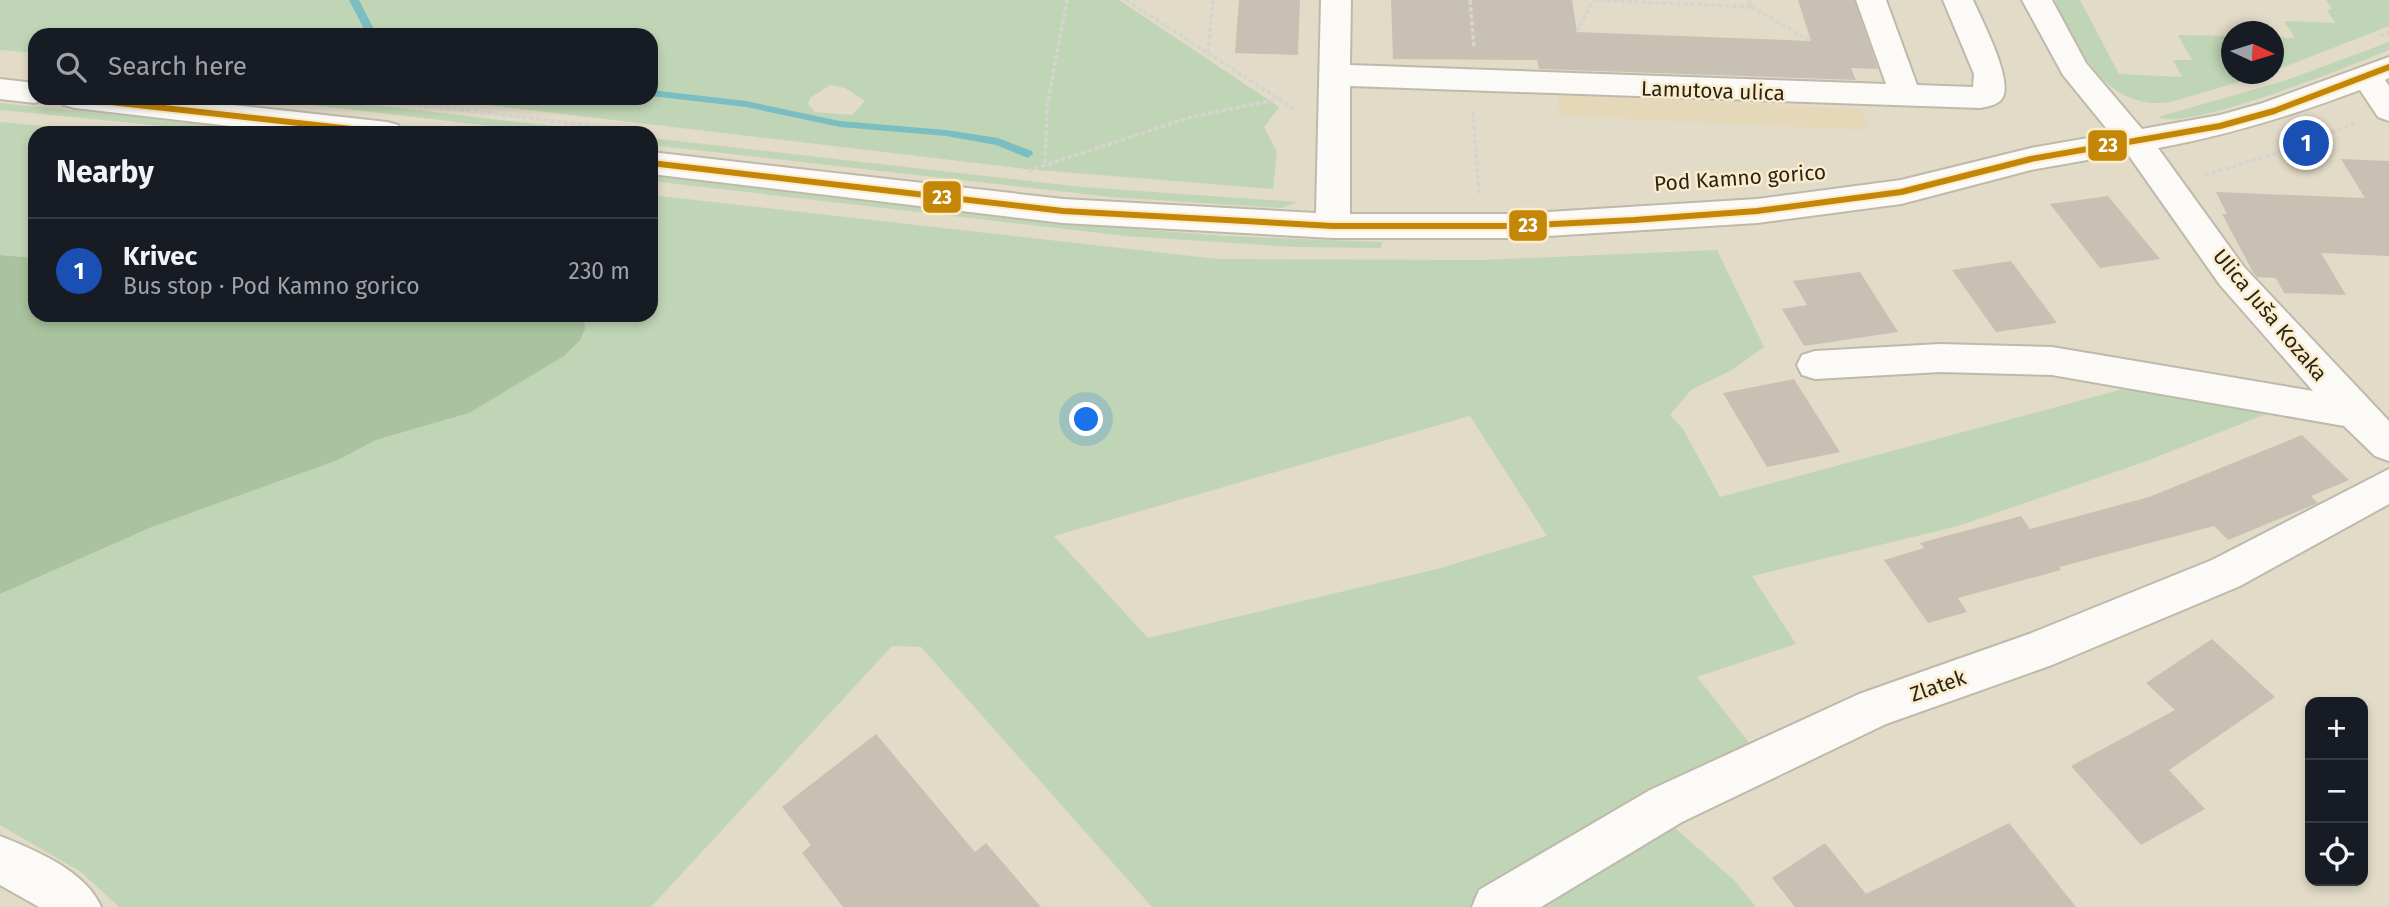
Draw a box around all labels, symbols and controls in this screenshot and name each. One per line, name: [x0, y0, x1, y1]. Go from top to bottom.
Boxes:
north arrow: [2221, 21, 2284, 84]
search box: [28, 28, 658, 105]
icon: search: [52, 48, 90, 86]
text: Search here: [108, 51, 247, 82]
street label: Lamutova ulica: [1641, 75, 1785, 107]
pin: 1: [2283, 117, 2329, 169]
line badge: 23: [2087, 129, 2128, 162]
text: 23: [2098, 134, 2118, 157]
text: Nearby: [56, 154, 154, 190]
street label: Pod Kamno gorico: [1653, 159, 1827, 197]
line badge: 23: [922, 180, 962, 214]
text: 23: [932, 186, 952, 209]
line badge: 23: [1508, 209, 1548, 242]
text: 23: [1518, 214, 1538, 237]
text: Krivec: [123, 241, 197, 272]
street label: Ulica Juša Kozaka: [2207, 244, 2333, 386]
text: 1: [74, 257, 84, 285]
text: 230 m: [569, 257, 630, 285]
text: Bus stop · Pod Kamno gorico: [123, 272, 420, 300]
your location: [1069, 402, 1103, 436]
street label: Zlatek: [1907, 664, 1970, 708]
map controls: [2305, 697, 2368, 886]
button: +: [2305, 697, 2368, 760]
button: −: [2305, 760, 2368, 823]
button: locate: [2305, 823, 2368, 886]

